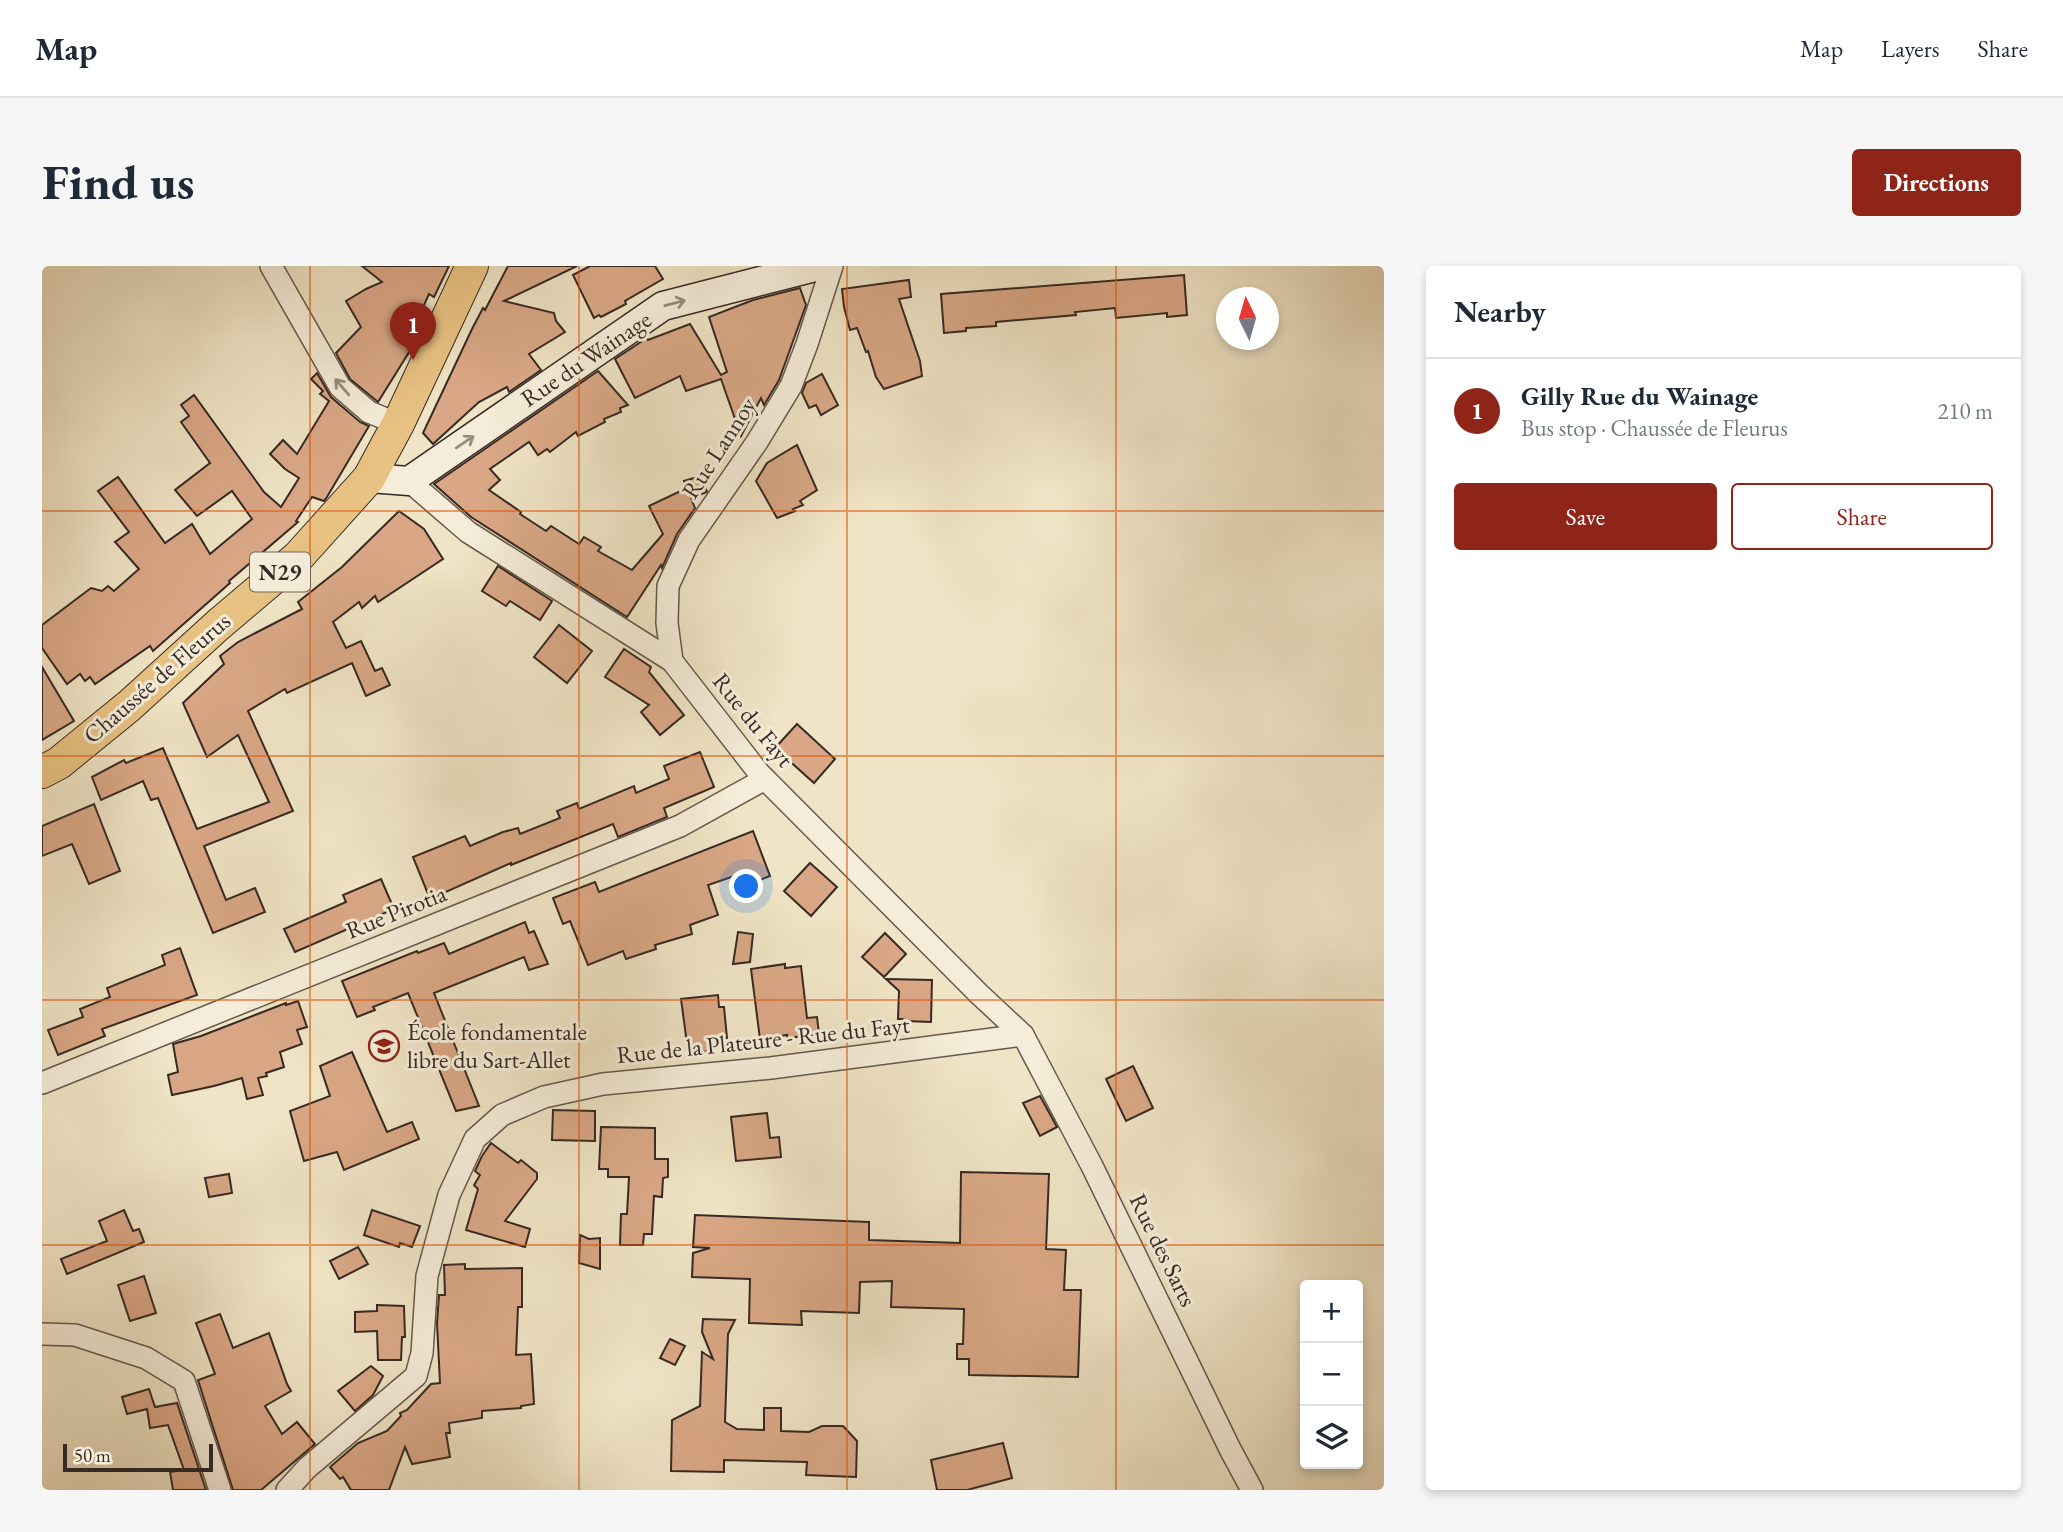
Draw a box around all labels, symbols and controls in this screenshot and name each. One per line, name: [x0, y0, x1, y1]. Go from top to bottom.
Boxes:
text: Map: [35, 27, 97, 70]
text: Map: [1800, 33, 1843, 64]
text: Layers: [1881, 33, 1940, 64]
text: Share: [1978, 33, 2028, 64]
button: Directions: [1852, 149, 2021, 216]
text: Find us: [42, 150, 194, 214]
north arrow: [1216, 287, 1279, 350]
text: Nearby: [1454, 292, 1546, 331]
one-way arrow: [663, 296, 685, 309]
pin: 1: [390, 302, 436, 360]
street label: Rue du Wainage: [515, 304, 657, 414]
one-way arrow: [334, 378, 350, 396]
text: Gilly Rue du Wainage: [1521, 379, 1758, 413]
street label: Rue Lannoy: [674, 391, 763, 504]
text: 1: [1471, 396, 1483, 426]
text: 210 m: [1937, 396, 1993, 426]
text: Bus stop · Chaussée de Fleurus: [1521, 413, 1788, 443]
one-way arrow: [455, 435, 474, 449]
button: Save: [1454, 483, 1717, 550]
button: Share: [1731, 483, 1993, 550]
road number: N29: [250, 552, 310, 592]
street label: Chaussée de Fleurus: [77, 605, 237, 750]
street label: Rue du Fayt: [706, 666, 801, 773]
your location: [729, 869, 763, 903]
street label: Rue Pirotia: [341, 877, 451, 946]
street label: Rue de la Plateure - Rue du Fayt: [615, 1009, 911, 1070]
place label: École fondamentale libre du Sart-Allet: [407, 1016, 587, 1075]
school or university icon: École fondamentale libre du Sart-Allet: [367, 1029, 401, 1063]
street label: Rue des Sarts: [1123, 1188, 1204, 1311]
map controls: [1300, 1280, 1363, 1469]
button: +: [1300, 1280, 1363, 1343]
button: −: [1300, 1343, 1363, 1406]
button: layers: [1300, 1406, 1363, 1469]
scale bar: [63, 1441, 214, 1473]
text: 50 m: [74, 1443, 111, 1468]

